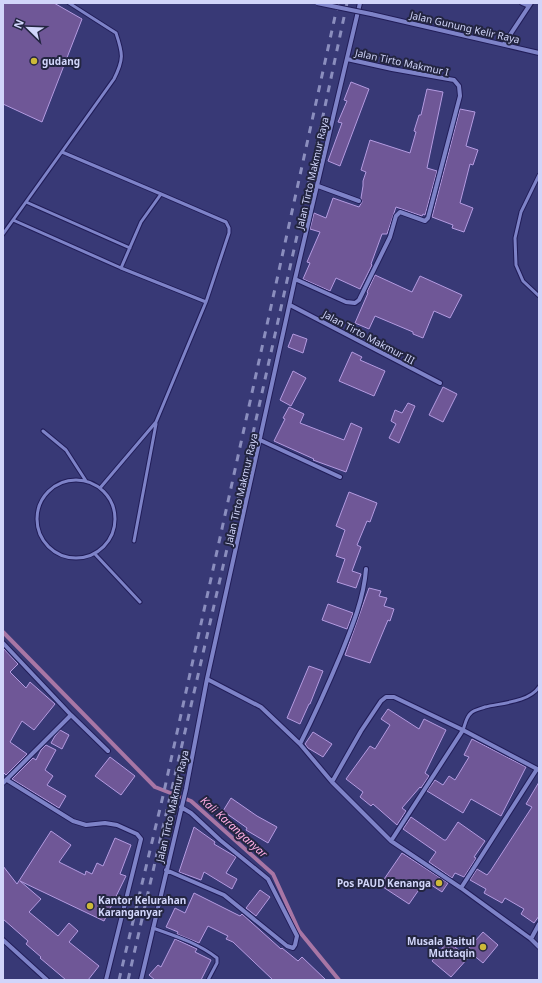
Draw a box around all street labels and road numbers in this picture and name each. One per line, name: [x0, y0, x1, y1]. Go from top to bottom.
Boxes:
street label: Jalan Gunung Kelir Raya: [408, 7, 521, 46]
street label: Jalan Tirto Makmur I: [353, 45, 450, 79]
street label: Jalan Tirto Makmur Raya: [292, 116, 332, 231]
street label: Jalan Tirto Makmur III: [320, 306, 417, 367]
street label: Jalan Tirto Makmur Raya: [221, 432, 261, 547]
street label: Jalan Tirto Makmur Raya: [152, 749, 192, 864]

